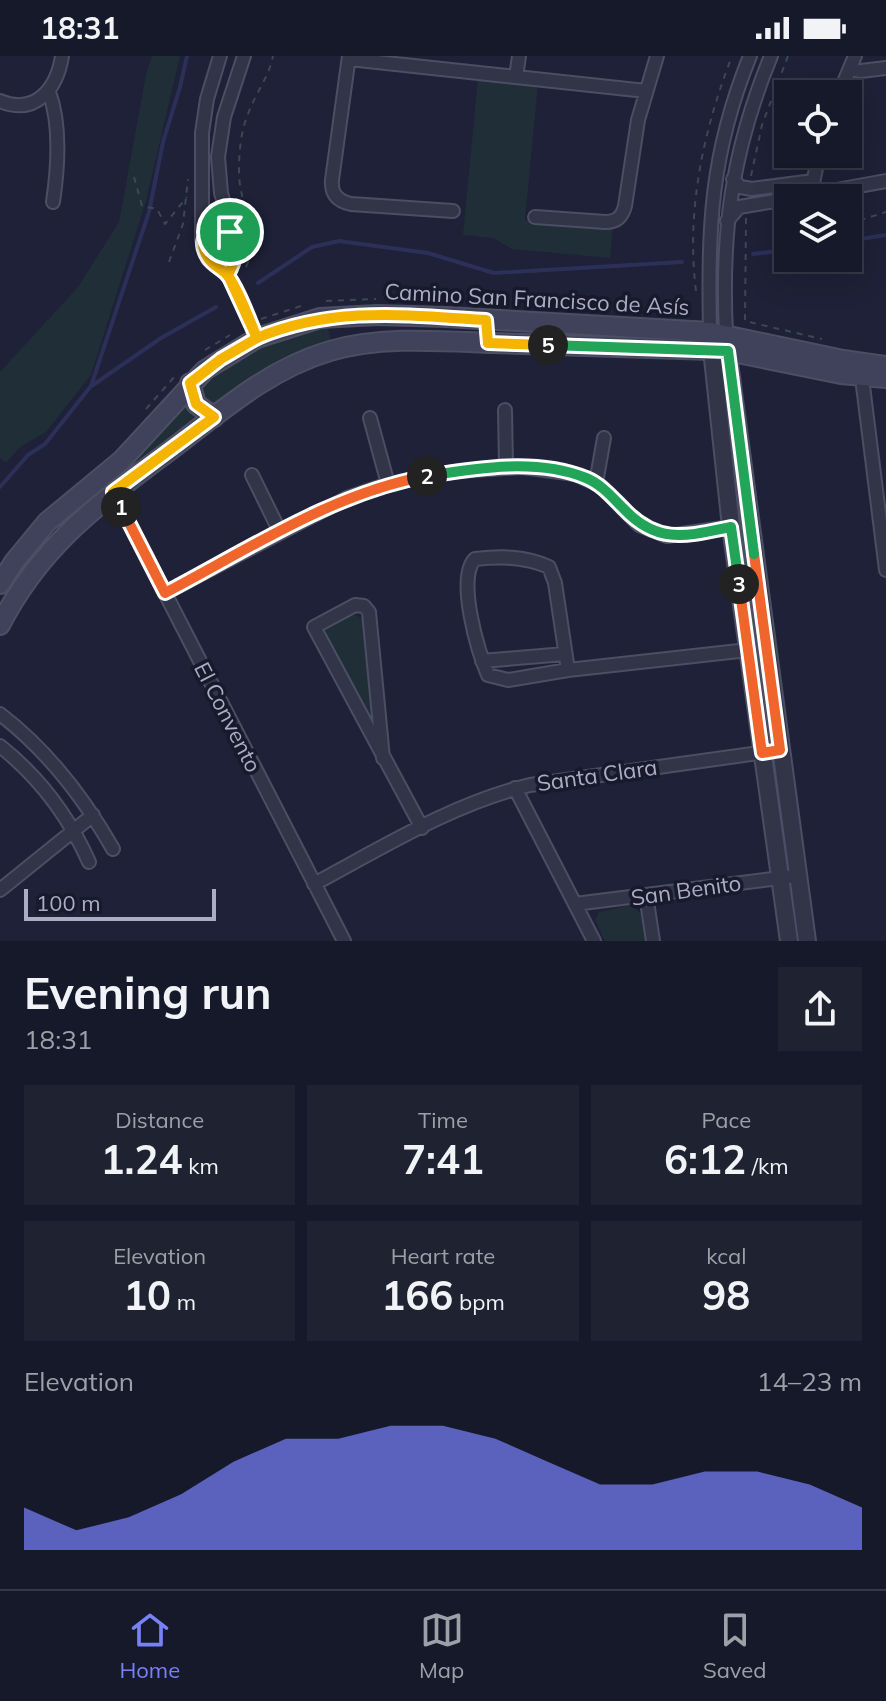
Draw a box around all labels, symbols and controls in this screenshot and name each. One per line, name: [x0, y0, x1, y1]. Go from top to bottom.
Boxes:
text: 18:31: [40, 9, 119, 47]
map controls: [774, 80, 862, 272]
button: locate: [774, 80, 862, 168]
button: layers: [774, 184, 862, 272]
pin: [196, 198, 264, 266]
icon: arrive: [208, 210, 252, 254]
street label: Camino San Francisco de Asís: [384, 277, 690, 321]
pin: 5: [528, 325, 568, 365]
text: 5: [541, 331, 555, 359]
pin: 2: [407, 456, 447, 496]
text: 2: [420, 462, 434, 490]
pin: 1: [101, 487, 141, 527]
text: 1: [114, 493, 128, 521]
pin: 3: [719, 564, 759, 604]
text: 3: [732, 570, 746, 598]
street label: El Convento: [188, 657, 268, 777]
street label: Santa Clara: [535, 753, 659, 797]
street label: San Benito: [629, 868, 743, 912]
scale bar: [24, 885, 216, 921]
text: 100 m: [36, 889, 101, 917]
text: Evening run: [24, 965, 271, 1020]
button: share: [778, 967, 862, 1051]
text: 18:31: [24, 1023, 92, 1056]
text: Distance: [115, 1106, 204, 1134]
text: Time: [418, 1106, 468, 1134]
text: Pace: [702, 1106, 751, 1134]
text: 1.24: [101, 1134, 182, 1184]
text: 7:41: [402, 1134, 484, 1184]
text: 6:12: [664, 1134, 746, 1184]
text: km: [182, 1152, 219, 1180]
text: /km: [746, 1152, 789, 1180]
text: Elevation: [113, 1242, 206, 1270]
text: Heart rate: [391, 1242, 495, 1270]
text: kcal: [706, 1242, 746, 1270]
text: 10: [123, 1270, 171, 1320]
text: 166: [381, 1270, 453, 1320]
text: 98: [702, 1270, 750, 1320]
text: m: [171, 1288, 196, 1316]
text: bpm: [453, 1288, 505, 1316]
text: Elevation: [24, 1365, 134, 1398]
text: 14–23 m: [757, 1365, 862, 1398]
tab: Home: [119, 1608, 180, 1684]
tab: Map: [419, 1608, 464, 1684]
tab: Saved: [703, 1608, 767, 1684]

